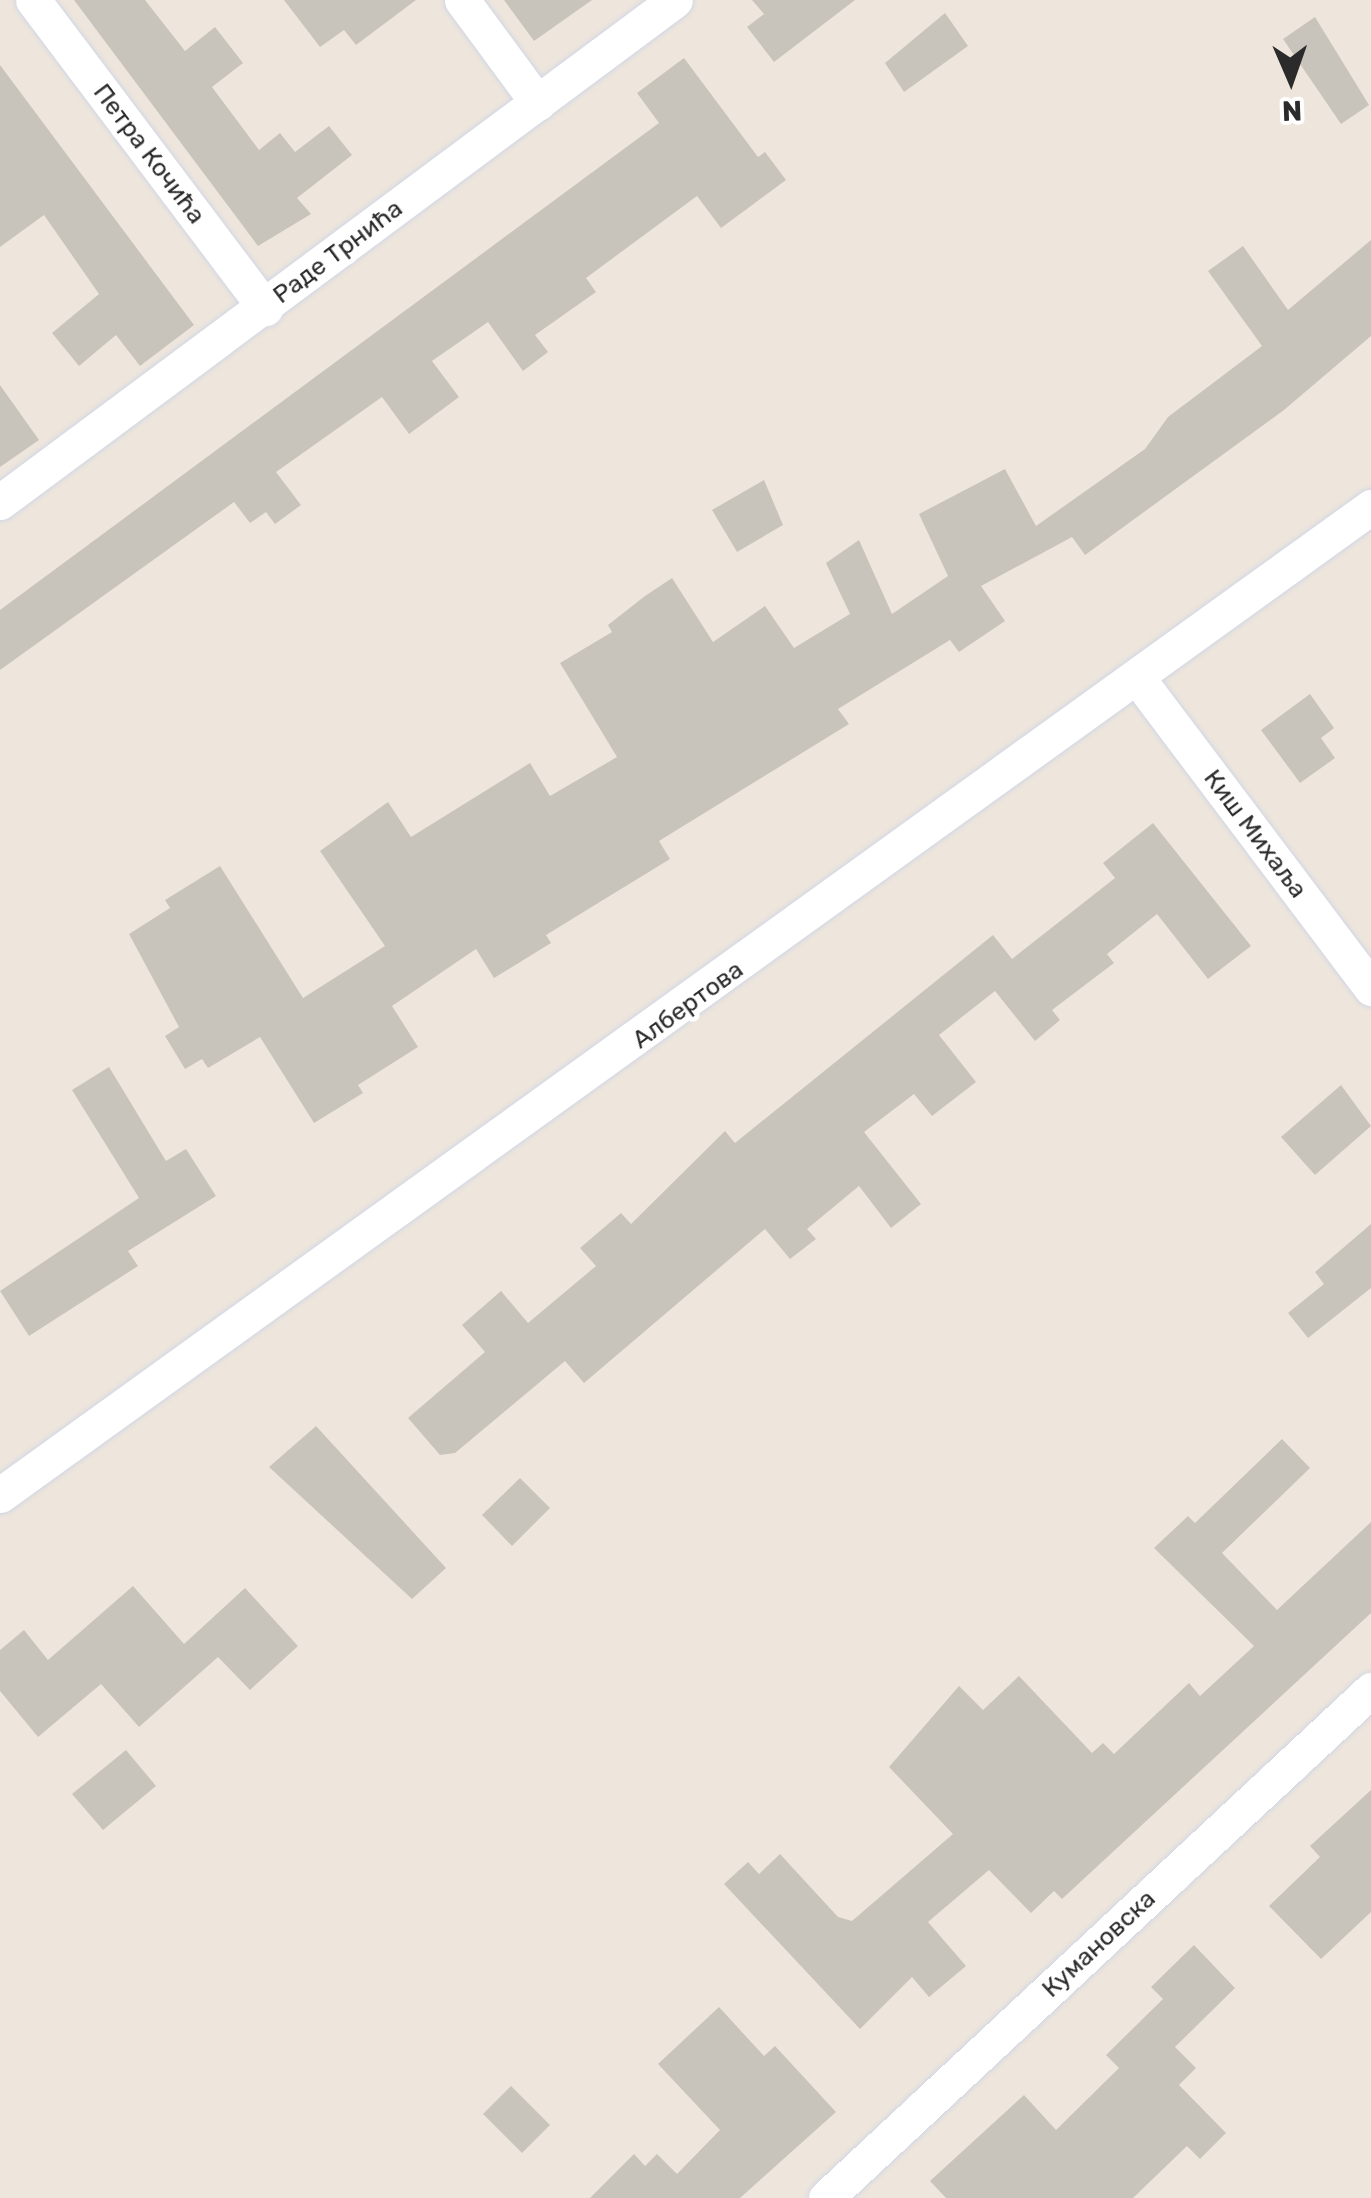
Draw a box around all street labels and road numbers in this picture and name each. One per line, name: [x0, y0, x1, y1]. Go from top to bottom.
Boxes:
street label: Петра Кочића: [87, 78, 211, 230]
street label: Раде Трнића: [267, 194, 409, 310]
street label: Киш Михаља: [1197, 764, 1313, 904]
street label: Албертова: [627, 955, 749, 1055]
street label: Кумановска: [1036, 1884, 1162, 2004]

